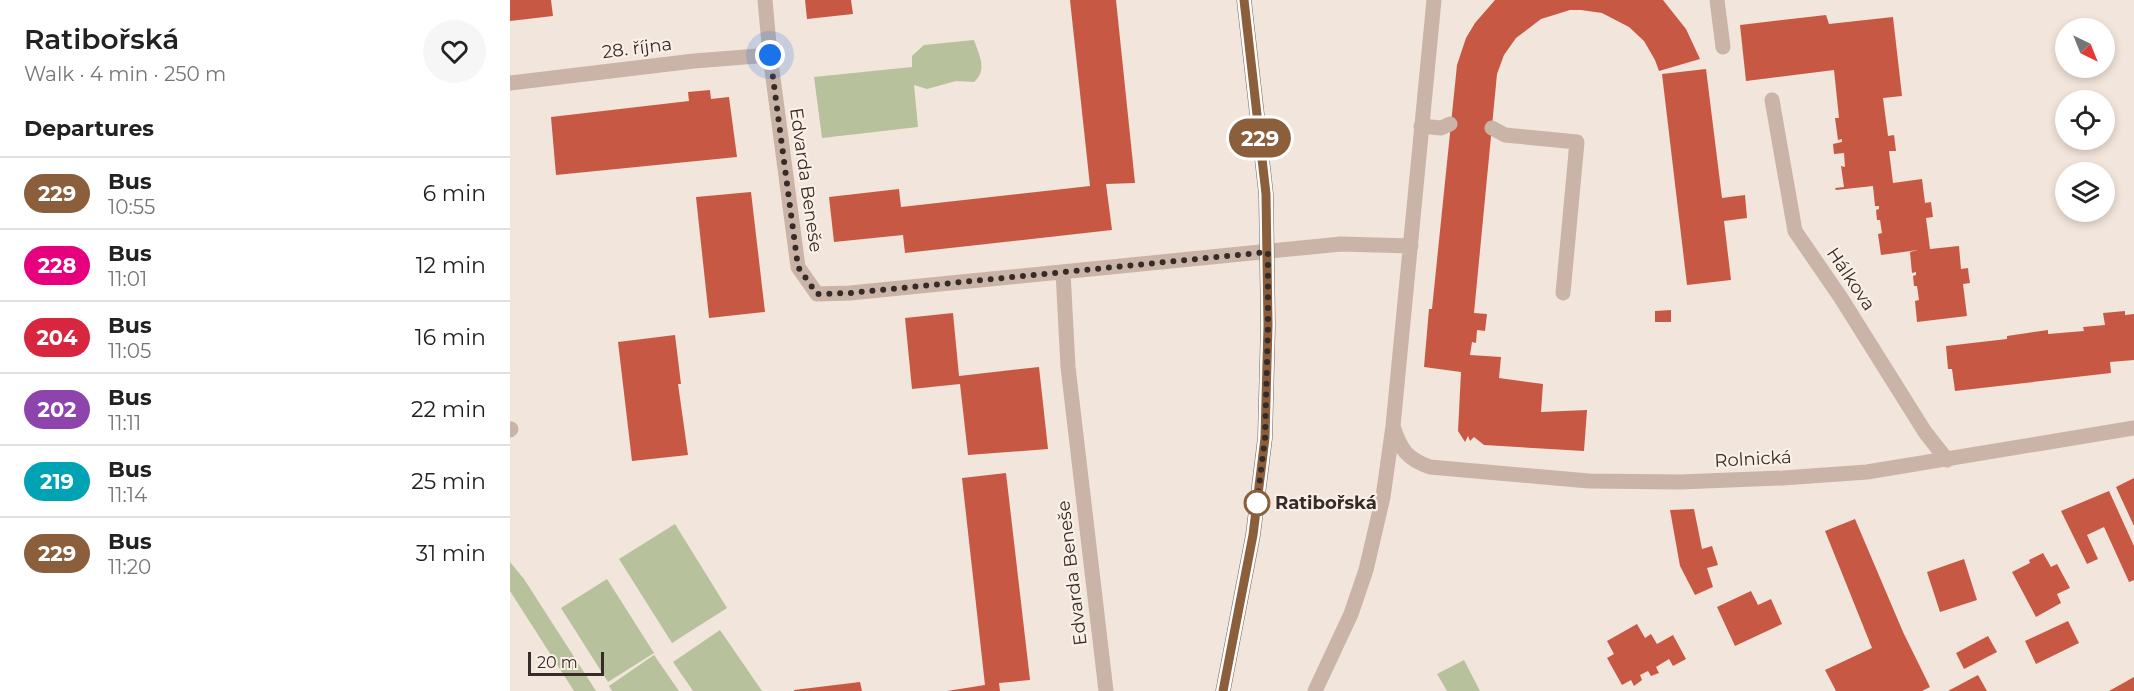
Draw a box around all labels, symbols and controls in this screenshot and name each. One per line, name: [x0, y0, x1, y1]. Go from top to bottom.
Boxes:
north arrow: [2055, 18, 2115, 78]
map controls: [2055, 18, 2115, 222]
button: heart: [423, 20, 486, 83]
text: Ratibořská: [24, 22, 179, 56]
street label: 28. října: [601, 33, 673, 63]
your location: [755, 40, 785, 70]
text: Walk · 4 min · 250 m: [24, 62, 226, 86]
button: locate: [2055, 90, 2115, 150]
street label: Edvarda Beneše: [785, 106, 827, 254]
text: Departures: [24, 115, 154, 142]
line badge: 229: [1226, 118, 1294, 158]
text: 229: [1241, 126, 1279, 151]
button: layers: [2055, 162, 2115, 222]
text: Bus: [108, 168, 152, 195]
text: 6 min: [423, 180, 486, 207]
text: 229: [38, 181, 76, 206]
text: 10:55: [108, 195, 155, 219]
text: Bus: [108, 240, 152, 267]
street label: Hálkova: [1822, 243, 1880, 315]
text: 12 min: [416, 252, 486, 279]
text: 228: [38, 253, 76, 278]
text: 11:01: [108, 267, 147, 291]
text: Bus: [108, 312, 152, 339]
text: 16 min: [415, 324, 486, 351]
text: 204: [36, 325, 78, 350]
text: 11:05: [108, 339, 151, 363]
text: Bus: [108, 384, 152, 411]
text: 22 min: [411, 396, 486, 423]
text: 202: [38, 397, 76, 422]
text: 11:11: [108, 411, 141, 435]
street label: Rolnická: [1714, 446, 1792, 472]
text: Bus: [108, 456, 152, 483]
text: 25 min: [411, 468, 486, 495]
text: 219: [40, 469, 74, 494]
text: 11:14: [108, 483, 147, 507]
marker: Ratibořská: [1244, 490, 1270, 516]
place label: Ratibořská: [1275, 492, 1377, 514]
street label: Edvarda Beneše: [1052, 499, 1092, 647]
text: Bus: [108, 528, 152, 555]
text: 31 min: [416, 540, 486, 567]
text: 229: [38, 541, 76, 566]
text: 11:20: [108, 555, 151, 579]
scale bar: [528, 649, 604, 676]
text: 20 m: [537, 653, 578, 672]

